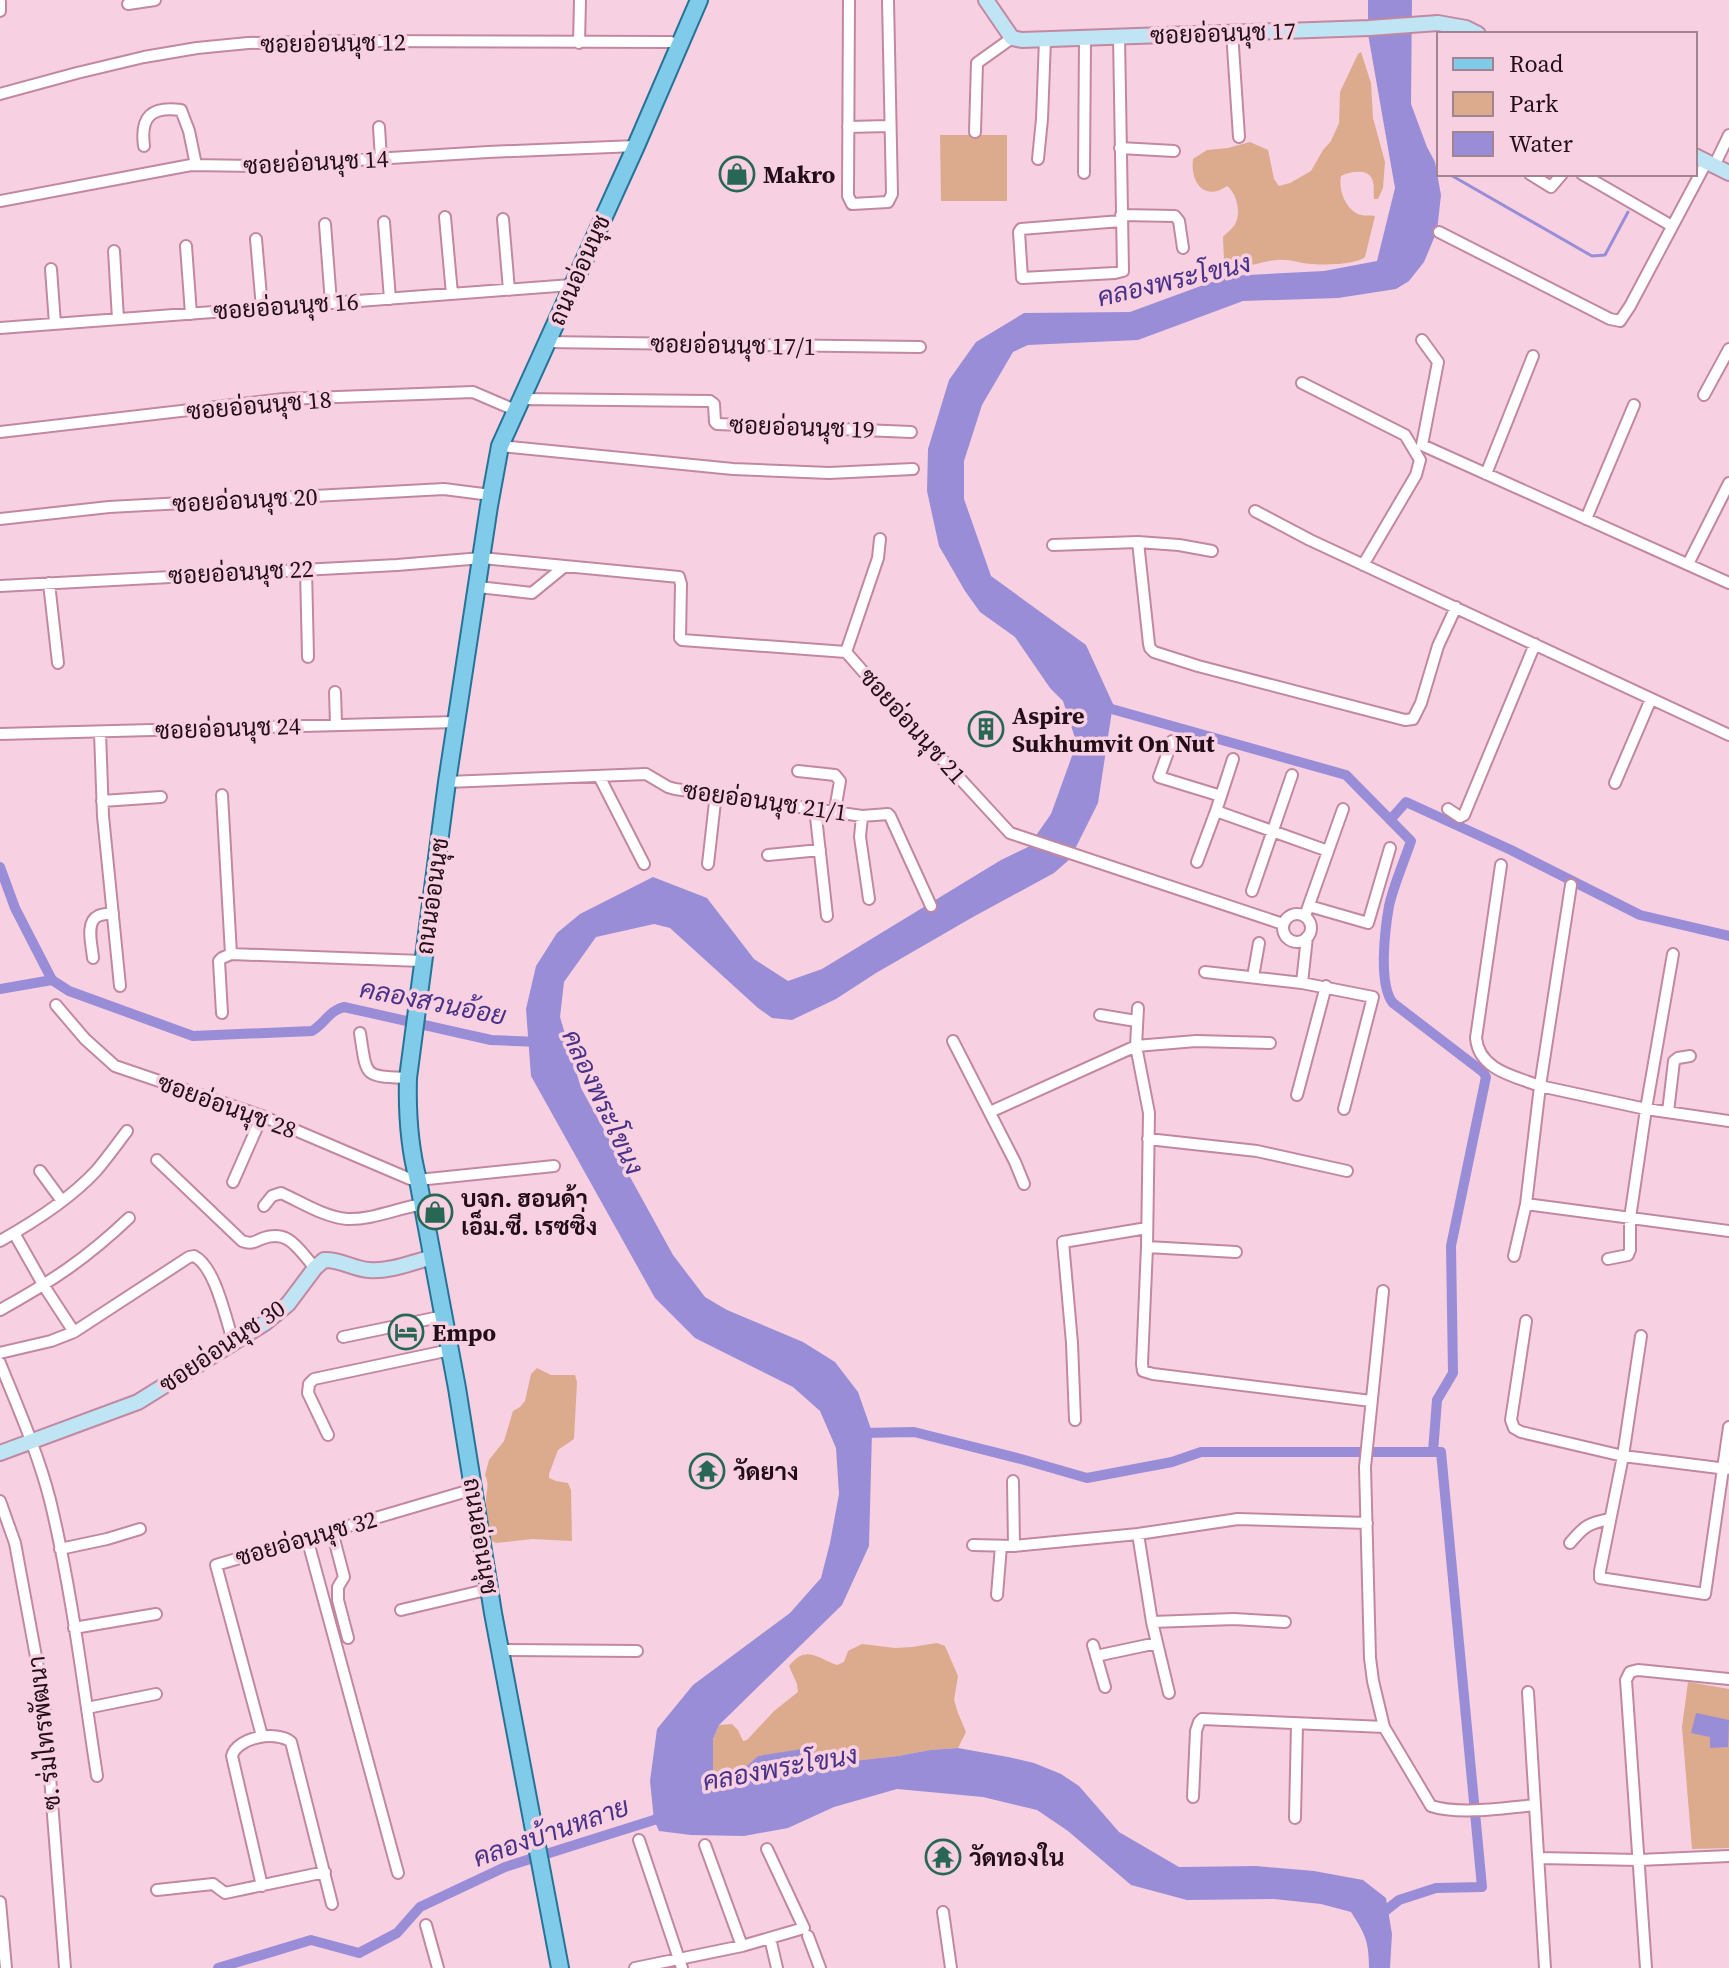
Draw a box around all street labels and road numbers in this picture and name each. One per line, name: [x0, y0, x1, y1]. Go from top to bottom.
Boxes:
street label: ซอยอ่อนนุช 17: [1150, 14, 1296, 52]
street label: ซอยอ่อนนุช 12: [260, 25, 406, 61]
street label: ซอยอ่อนนุช 14: [242, 142, 390, 182]
street label: ถนนอ่อนนุช: [540, 209, 618, 331]
street label: ซอยอ่อนนุช 16: [212, 284, 360, 328]
street label: ซอยอ่อนนุช 17/1: [650, 327, 816, 363]
street label: ซอยอ่อนนุช 18: [185, 382, 333, 428]
street label: ซอยอ่อนนุช 19: [729, 408, 875, 446]
street label: ซอยอ่อนนุช 20: [171, 480, 319, 520]
street label: ซอยอ่อนนุช 22: [167, 552, 315, 592]
street label: ซอยอ่อนนุช 21: [852, 661, 974, 791]
street label: ซอยอ่อนนุช 24: [155, 709, 301, 747]
street label: ซอยอ่อนนุช 21/1: [681, 773, 849, 829]
street label: ถนนอ่อนนุช: [407, 835, 457, 957]
street label: ซอยอ่อนนุช 28: [153, 1066, 301, 1146]
street label: ซอยอ่อนนุช 30: [152, 1292, 292, 1400]
street label: ถนนอ่อนนุช: [455, 1475, 507, 1597]
street label: ซอยอ่อนนุช 32: [232, 1502, 380, 1574]
street label: ซ. ร่มไทรพัฒนา: [19, 1654, 69, 1812]

